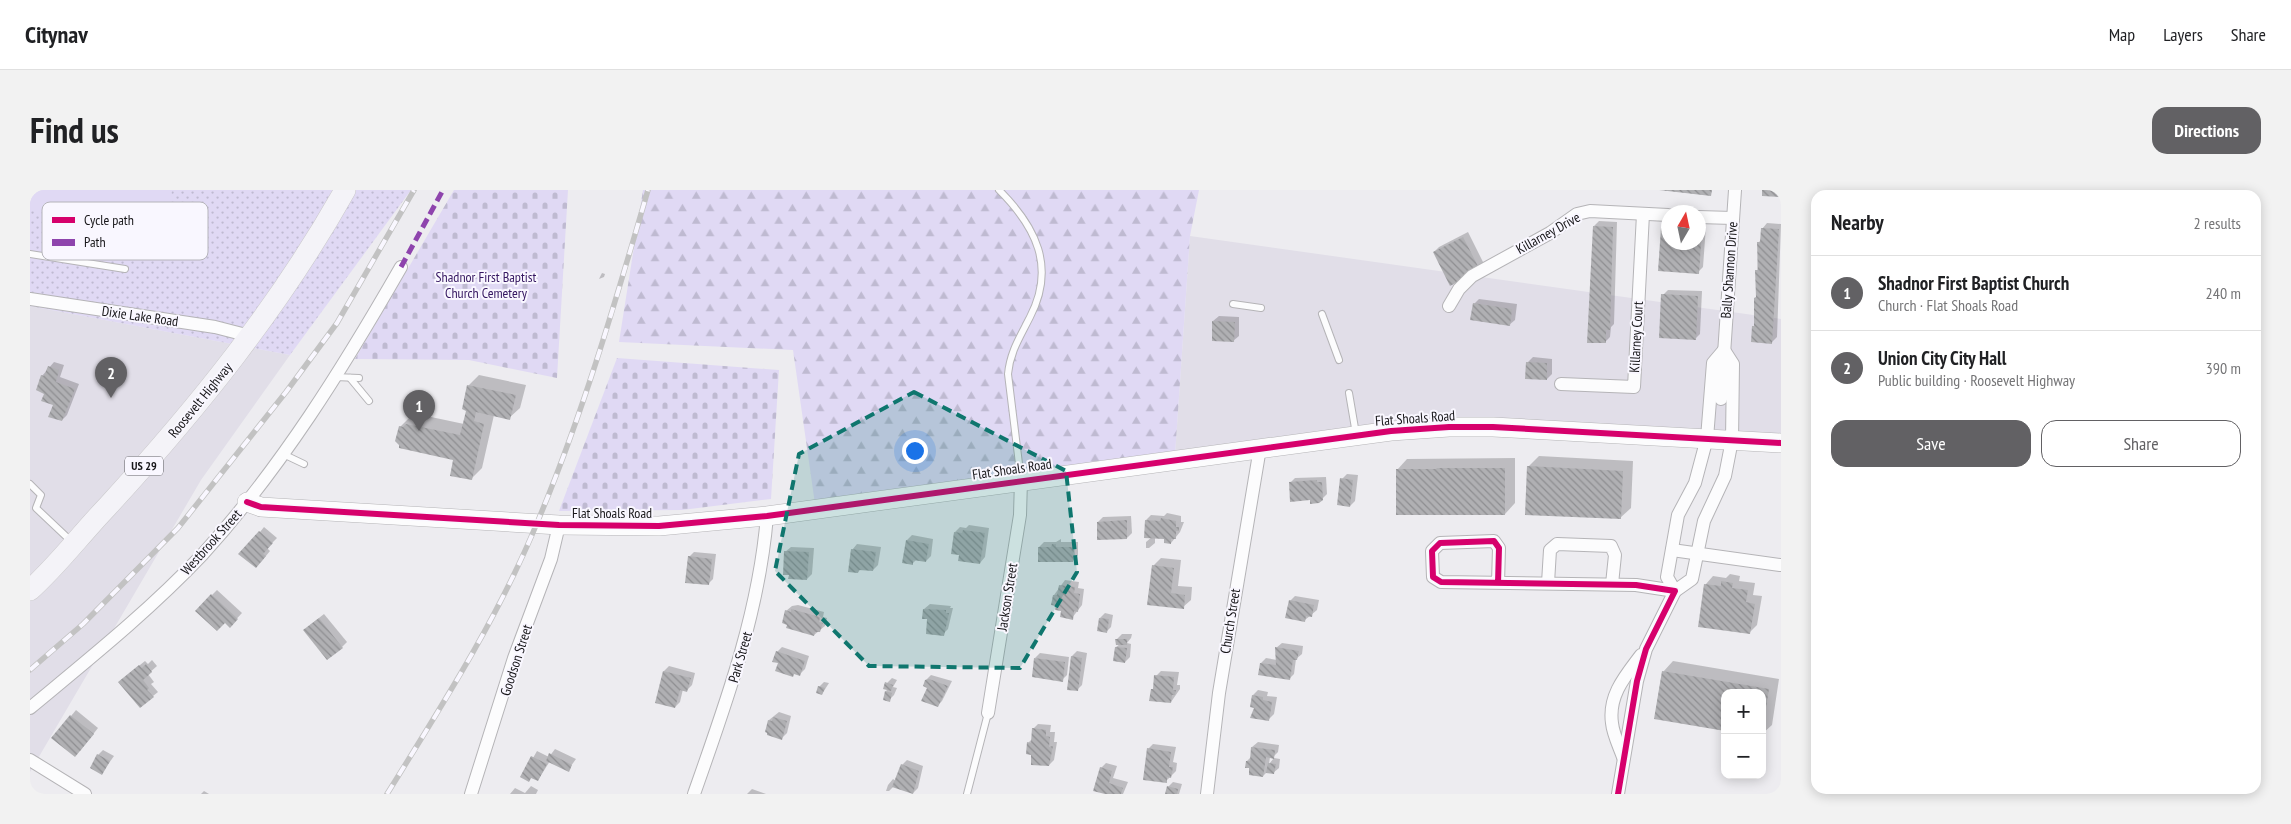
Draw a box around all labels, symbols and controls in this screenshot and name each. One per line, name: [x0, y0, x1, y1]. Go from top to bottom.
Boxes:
text: Citynav: [25, 19, 88, 50]
text: Map: [2109, 23, 2135, 46]
text: Layers: [2163, 23, 2203, 46]
text: Share: [2231, 23, 2266, 46]
text: Find us: [30, 107, 119, 153]
button: Directions: [2152, 107, 2261, 154]
legend: [42, 202, 208, 260]
north arrow: [1661, 205, 1706, 250]
street label: Killarney Drive: [1513, 208, 1584, 258]
text: Nearby: [1831, 209, 1884, 236]
text: Cycle path: [84, 211, 134, 229]
text: 2 results: [2194, 213, 2241, 233]
street label: Bally Shannon Drive: [1717, 221, 1741, 319]
text: Path: [84, 233, 106, 251]
park label: Shadnor First Baptist Church Cemetery: [436, 268, 537, 302]
text: Shadnor First Baptist Church: [1878, 271, 2069, 295]
text: 1: [1843, 283, 1851, 303]
text: 240 m: [2206, 283, 2241, 303]
text: Church · Flat Shoals Road: [1878, 295, 2018, 315]
street label: Killarney Court: [1625, 301, 1647, 373]
street label: Dixie Lake Road: [101, 302, 179, 330]
text: Union City City Hall: [1878, 346, 2006, 370]
pin: 2: [95, 357, 127, 398]
street label: Roosevelt Highway: [164, 358, 236, 441]
text: 2: [1843, 358, 1851, 378]
text: 390 m: [2206, 358, 2241, 378]
text: Public building · Roosevelt Highway: [1878, 370, 2075, 390]
pin: 1: [403, 390, 435, 431]
street label: Flat Shoals Road: [1374, 406, 1456, 430]
button: Save: [1831, 420, 2031, 467]
button: Share: [2041, 420, 2241, 467]
your location: [902, 438, 928, 464]
street label: Flat Shoals Road: [971, 455, 1053, 483]
road number: US 29: [125, 456, 163, 476]
street label: Flat Shoals Road: [572, 504, 652, 522]
street label: Westbrook Street: [177, 505, 245, 579]
street label: Jackson Street: [993, 562, 1021, 633]
street label: Church Street: [1216, 587, 1244, 655]
street label: Goodson Street: [496, 622, 536, 698]
street label: Park Street: [724, 629, 756, 685]
map controls: [1721, 689, 1766, 779]
button: +: [1721, 689, 1766, 734]
button: −: [1721, 734, 1766, 779]

